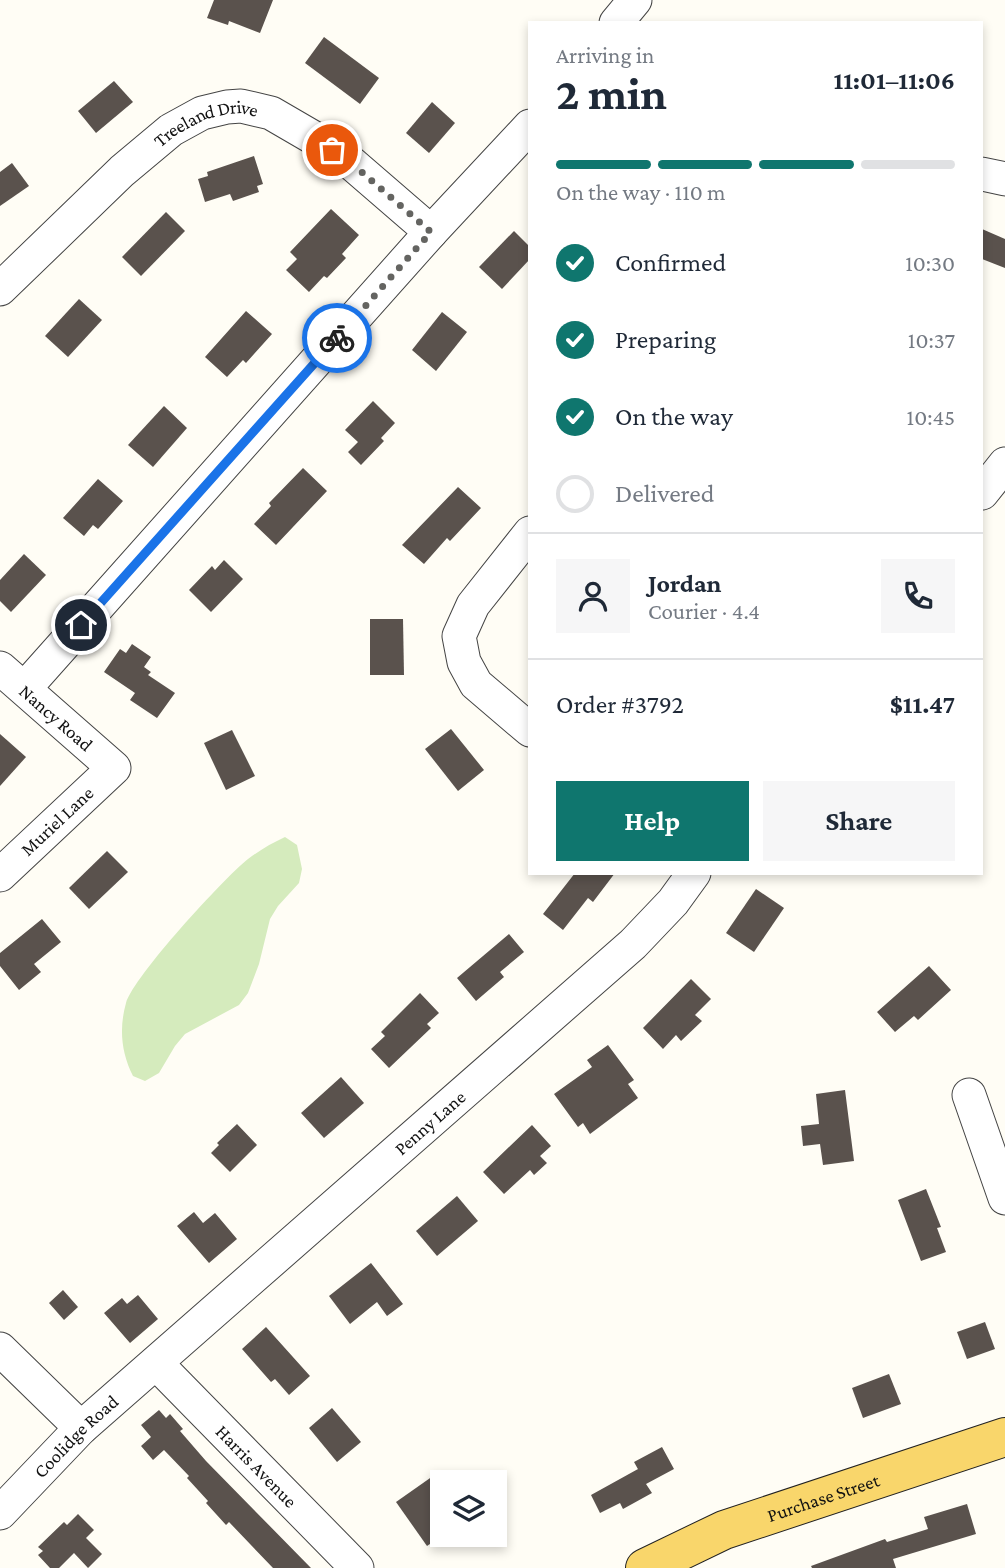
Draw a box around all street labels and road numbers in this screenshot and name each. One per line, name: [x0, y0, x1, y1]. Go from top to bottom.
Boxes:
street label: Treeland Drive: [149, 95, 260, 151]
street label: Nancy Road: [16, 680, 97, 755]
street label: Muriel Lane: [16, 782, 98, 860]
street label: Penny Lane: [390, 1086, 469, 1159]
street label: Coolidge Road: [29, 1390, 122, 1482]
street label: Harris Avenue: [212, 1420, 302, 1511]
street label: Purchase Street: [764, 1469, 882, 1526]

